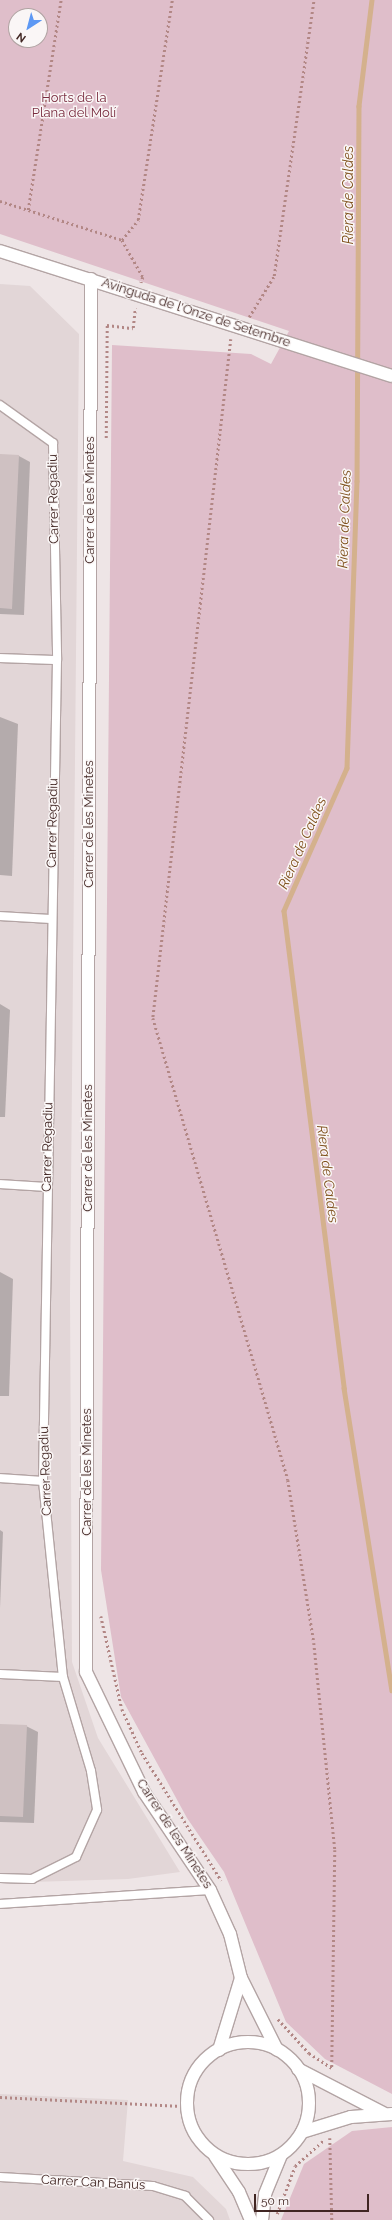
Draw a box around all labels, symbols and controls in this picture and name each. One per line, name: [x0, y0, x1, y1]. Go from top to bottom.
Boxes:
north arrow: [8, 8, 48, 48]
text: N: [14, 30, 28, 45]
park label: Horts de la Plana del Molí: [32, 91, 116, 122]
water label: Riera de Caldes: [340, 146, 356, 244]
street label: Avinguda de l'Onze de Setembre: [100, 275, 292, 351]
street label: Carrer de les Minetes: [82, 436, 98, 564]
street label: Carrer Regadiu: [45, 454, 63, 544]
water label: Riera de Caldes: [334, 469, 354, 569]
street label: Carrer de les Minetes: [81, 760, 97, 888]
street label: Carrer Regadiu: [44, 778, 62, 868]
water label: Riera de Caldes: [274, 795, 330, 891]
street label: Carrer de les Minetes: [80, 1084, 96, 1212]
street label: Carrer Regadiu: [39, 1102, 57, 1192]
water label: Riera de Caldes: [314, 1124, 342, 1224]
street label: Carrer de les Minetes: [79, 1408, 95, 1536]
street label: Carrer Regadiu: [37, 1426, 55, 1516]
street label: Carrer de les Minetes: [133, 1776, 215, 1892]
street label: Carrer Can Banús: [40, 2172, 146, 2194]
scale bar: [256, 2186, 371, 2212]
text: 50 m: [261, 2194, 289, 2208]

